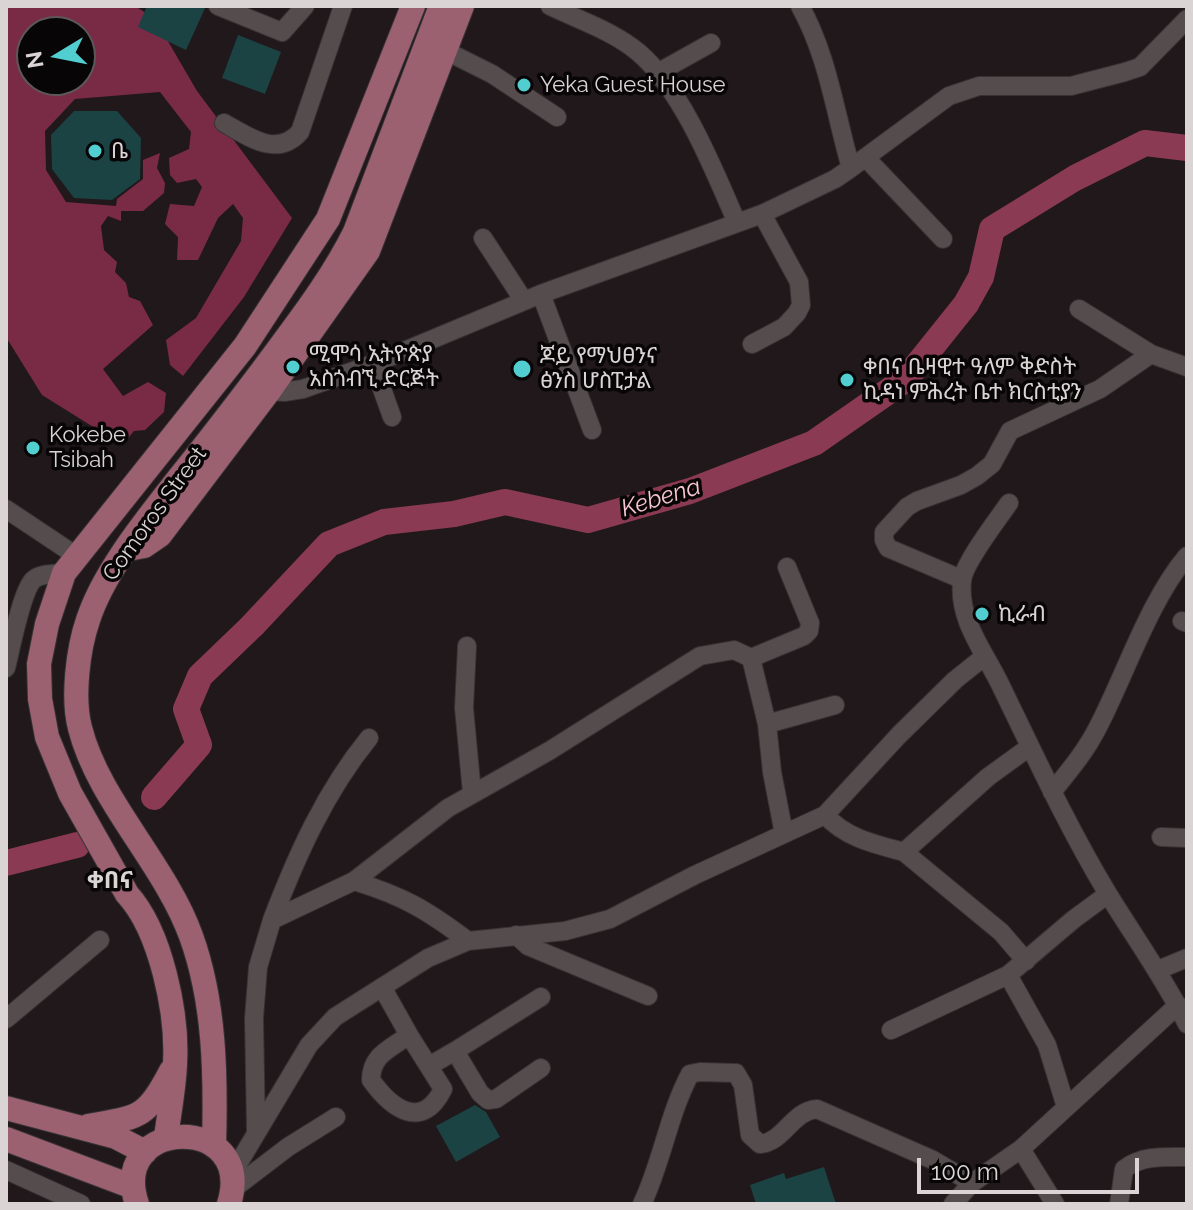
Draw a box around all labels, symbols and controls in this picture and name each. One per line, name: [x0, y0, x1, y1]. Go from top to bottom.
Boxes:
north arrow: [16, 16, 96, 96]
text: N: [20, 49, 49, 70]
place label: Yeka Guest House: [540, 72, 726, 98]
marker: Yeka Guest House: [515, 76, 533, 94]
place label: ቤ: [111, 138, 128, 164]
marker: ቤ: [86, 142, 104, 160]
place label: ሚሞሳ ኢትዮጵያ አስጎብኚ ድርጅት: [309, 341, 439, 392]
place label: ጆይ የማህፀንና ፅንስ ሆስፒታል: [540, 343, 657, 394]
place label: ቀበና ቤዛዊተ ዓለም ቅድስት ኪዳነ ምሕረት ቤተ ክርስቲያን: [863, 354, 1082, 406]
marker: ሚሞሳ ኢትዮጵያ አስጎብኚ ድርጅት: [284, 358, 302, 376]
marker: ጆይ የማህፀንና ፅንስ ሆስፒታል: [511, 358, 533, 380]
marker: ቀበና ቤዛዊተ ዓለም ቅድስት ኪዳነ ምሕረት ቤተ ክርስቲያን: [838, 371, 856, 389]
place label: Kokebe Tsibah: [49, 422, 126, 474]
marker: Kokebe Tsibah: [24, 439, 42, 457]
street label: Comoros Street: [98, 442, 212, 586]
water label: Kebena: [618, 472, 704, 524]
place label: ኪራብ: [998, 601, 1046, 627]
marker: ኪራብ: [973, 605, 991, 623]
district label: ቀበና: [87, 867, 133, 895]
scale bar: [921, 1142, 1143, 1192]
text: 100 m: [931, 1157, 999, 1186]

